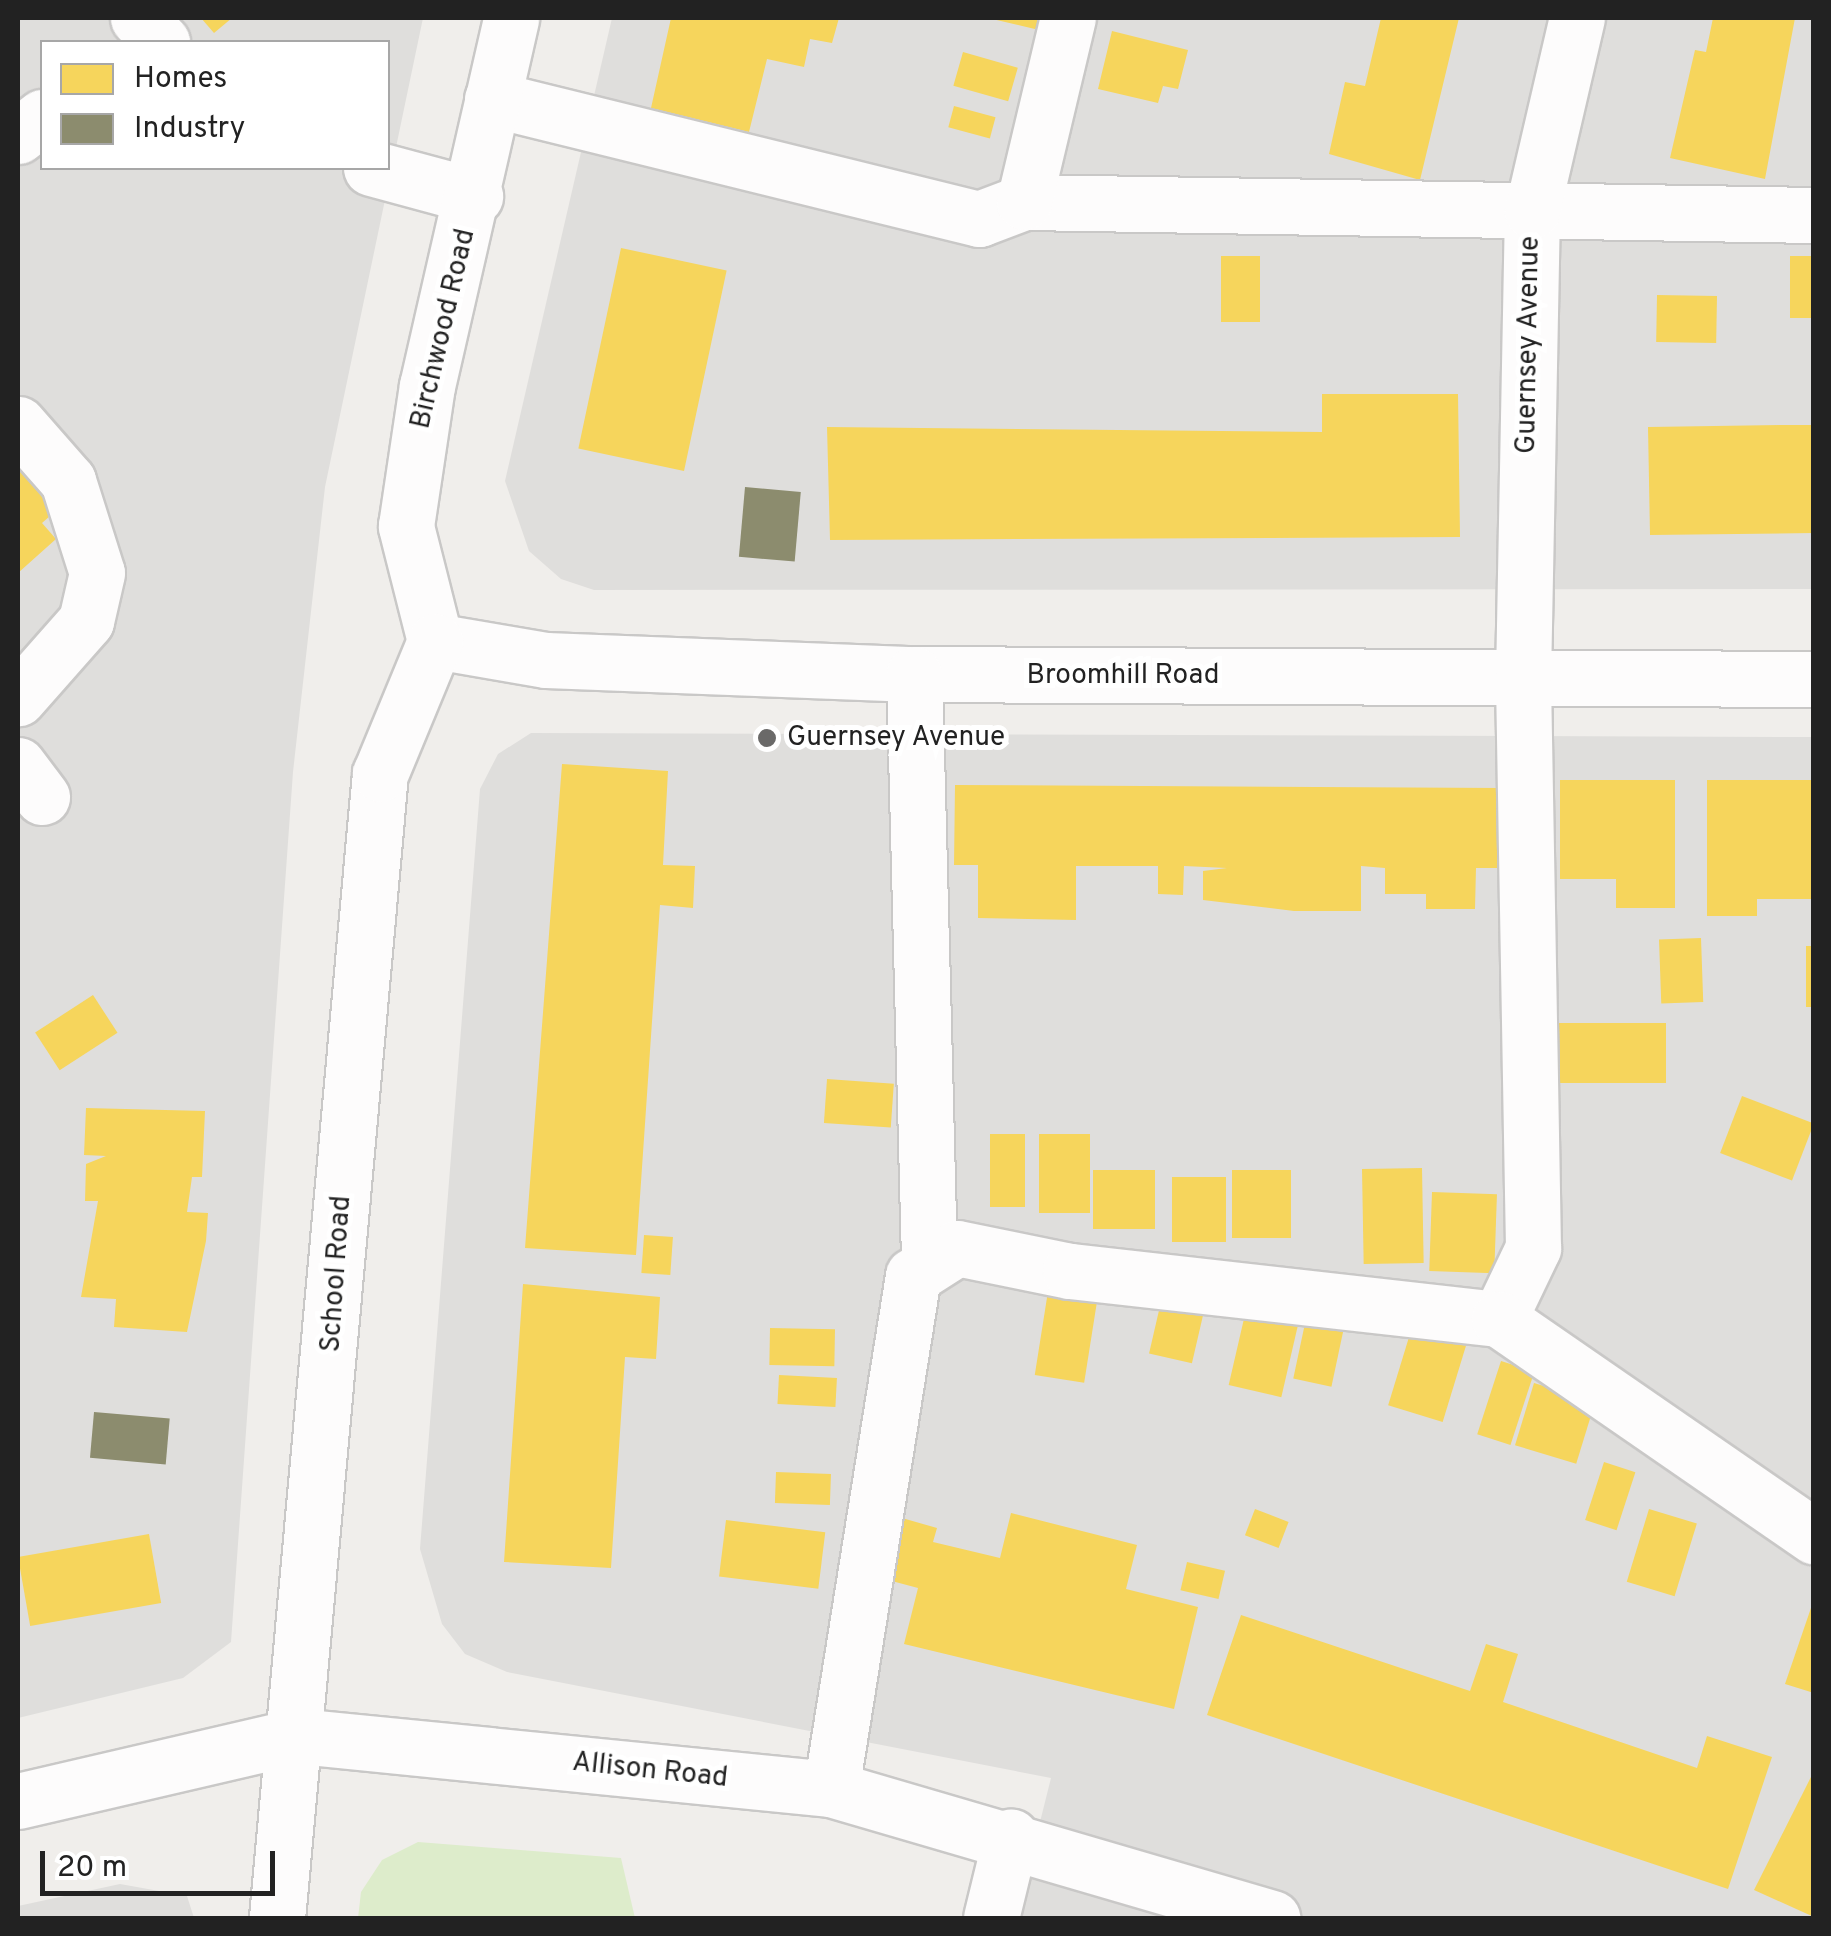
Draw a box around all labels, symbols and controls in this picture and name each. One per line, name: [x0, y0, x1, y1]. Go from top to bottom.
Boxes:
legend: [40, 40, 390, 170]
text: Homes: [134, 61, 227, 98]
text: Industry: [134, 111, 245, 148]
street label: Birchwood Road: [405, 226, 483, 432]
street label: Guernsey Avenue: [1510, 235, 1548, 455]
street label: Broomhill Road: [1027, 659, 1219, 693]
place label: Guernsey Avenue: [787, 721, 1006, 755]
marker: Guernsey Avenue: [756, 727, 778, 749]
street label: School Road: [315, 1195, 359, 1353]
street label: Allison Road: [571, 1746, 729, 1796]
scale bar: [45, 1831, 280, 1893]
text: 20 m: [57, 1850, 127, 1887]

